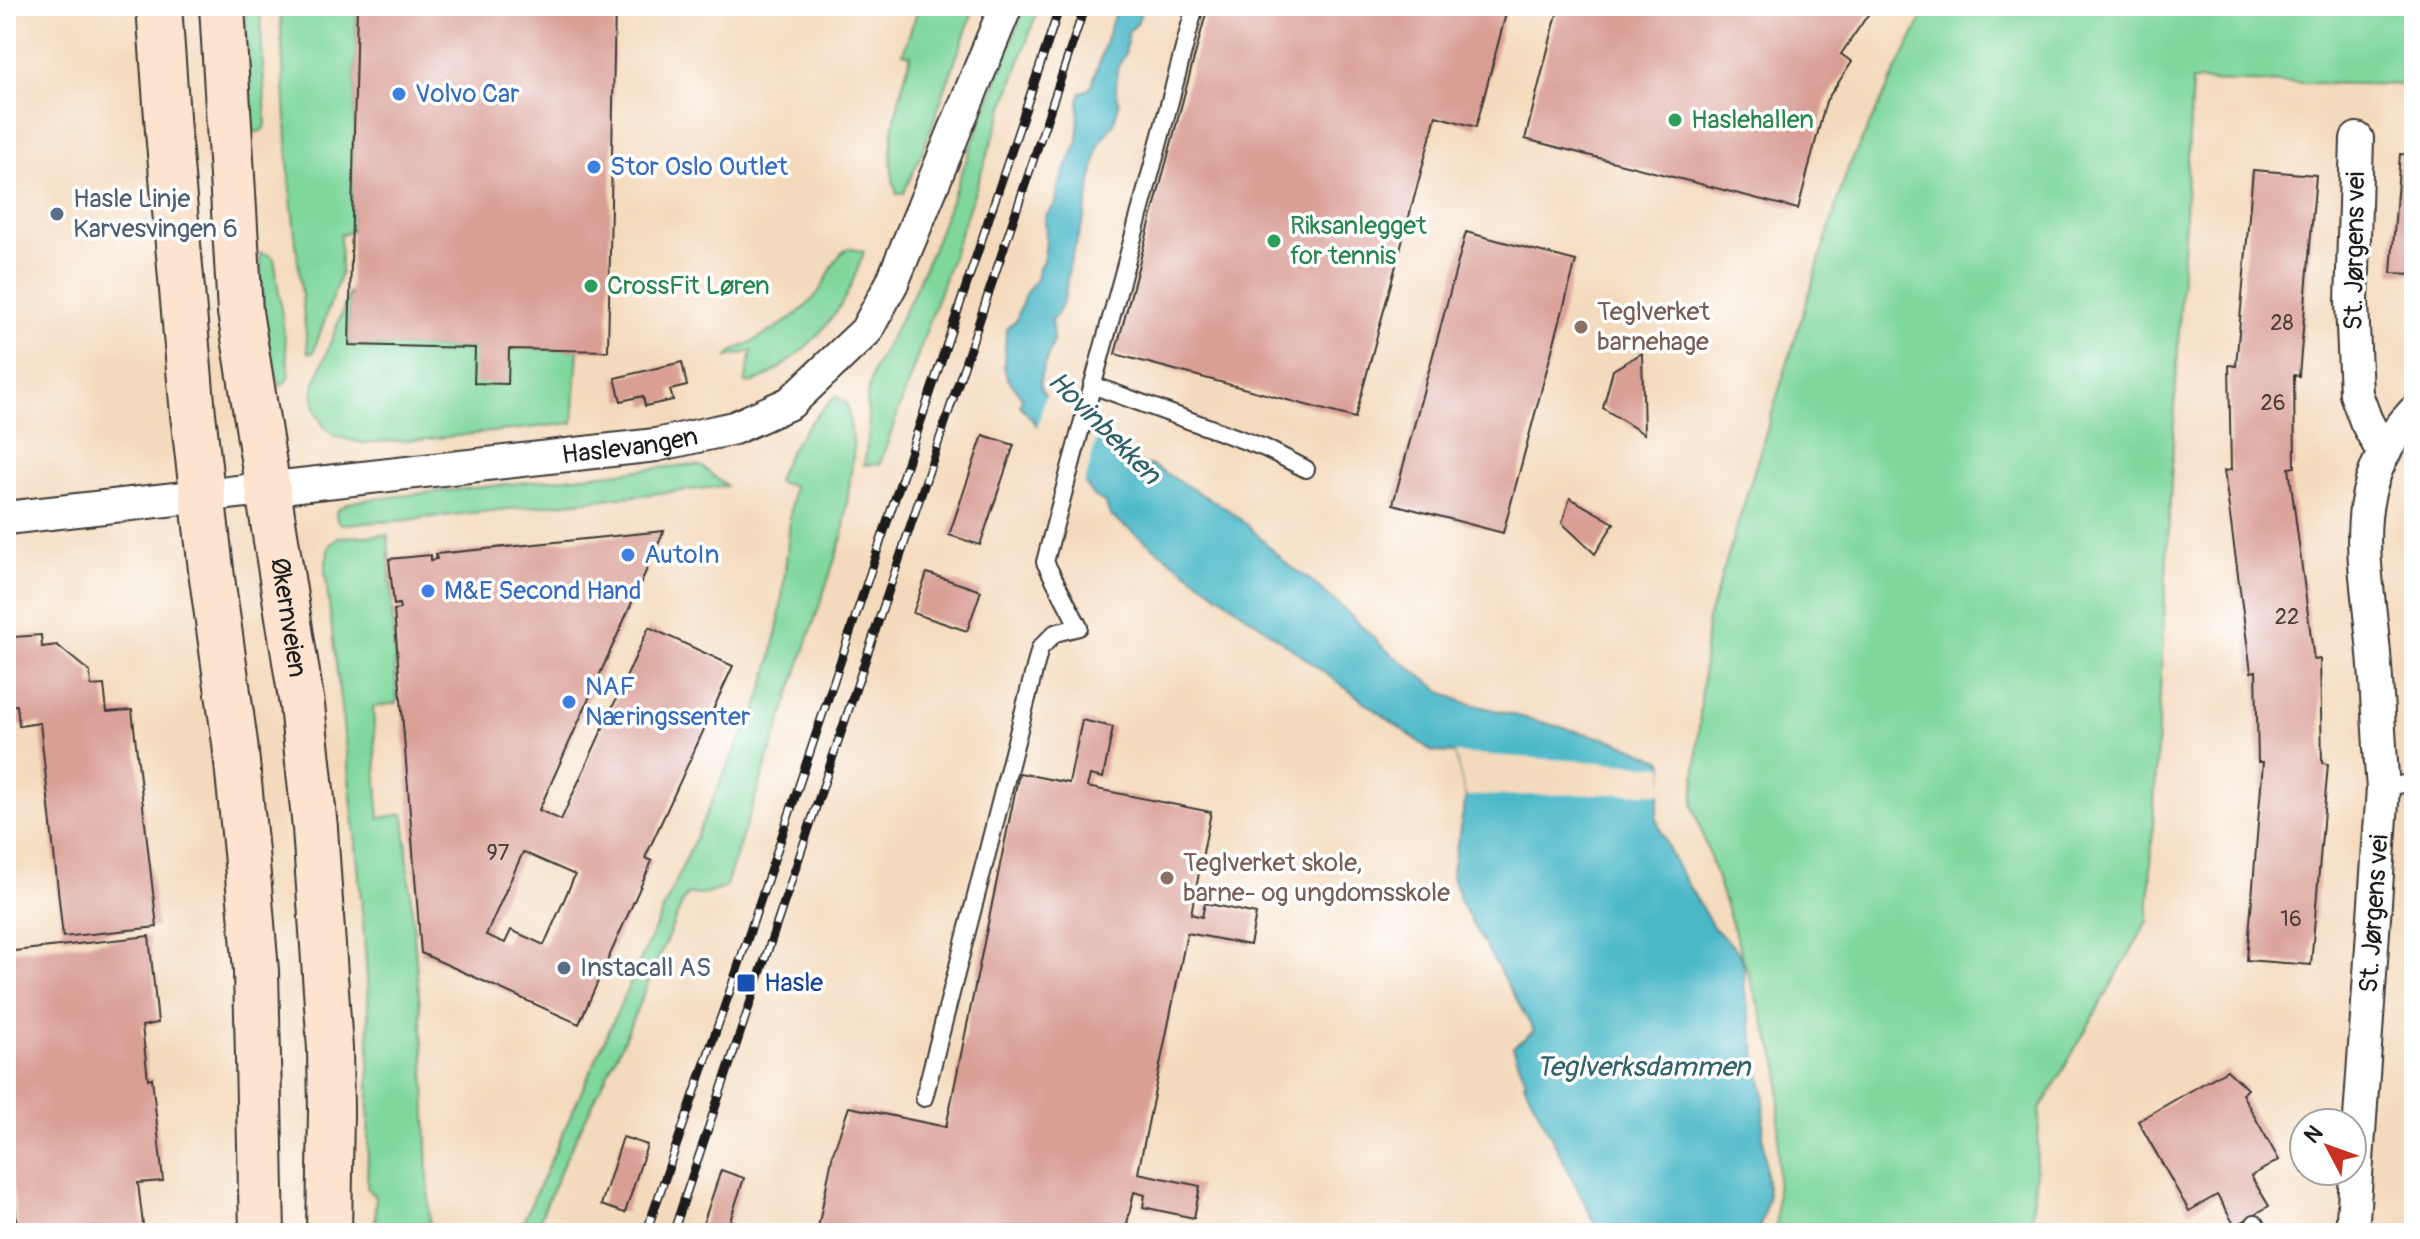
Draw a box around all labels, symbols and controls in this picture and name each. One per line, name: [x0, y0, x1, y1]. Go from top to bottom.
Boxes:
place label: Volvo Car: [415, 78, 520, 110]
marker: Volvo Car: [390, 85, 408, 103]
place label: Haslehallen: [1691, 104, 1814, 136]
marker: Haslehallen: [1666, 111, 1684, 129]
place label: Stor Oslo Outlet: [610, 151, 789, 183]
marker: Stor Oslo Outlet: [585, 158, 603, 176]
street label: St. Jørgens vei: [2338, 171, 2372, 331]
place label: Hasle Linje Karvesvingen 6: [73, 183, 238, 245]
marker: Hasle Linje Karvesvingen 6: [48, 205, 66, 223]
place label: Riksanlegget for tennis: [1290, 210, 1427, 272]
marker: Riksanlegget for tennis: [1265, 232, 1283, 250]
place label: CrossFit Løren: [607, 270, 770, 302]
marker: CrossFit Løren: [582, 277, 600, 295]
place label: Teglverket barnehage: [1597, 296, 1710, 358]
house number: 28: [2270, 309, 2294, 337]
marker: Teglverket barnehage: [1572, 318, 1590, 336]
water label: Hovinbekken: [1040, 364, 1169, 493]
house number: 26: [2260, 389, 2286, 417]
street label: Haslevangen: [560, 420, 701, 471]
place label: AutoIn: [644, 539, 719, 571]
marker: AutoIn: [619, 546, 637, 564]
street label: Økernveien: [263, 556, 313, 680]
place label: M&E Second Hand: [444, 575, 641, 607]
marker: M&E Second Hand: [419, 582, 437, 600]
house number: 22: [2275, 603, 2299, 631]
place label: NAF Næringssenter: [585, 671, 751, 733]
marker: NAF Næringssenter: [560, 693, 578, 711]
street label: St. Jørgens vei: [2353, 833, 2396, 994]
house number: 97: [487, 839, 510, 867]
place label: Teglverket skole, barne- og ungdomsskole: [1183, 847, 1450, 909]
marker: Teglverket skole, barne- og ungdomsskole: [1158, 869, 1176, 887]
house number: 16: [2280, 905, 2302, 933]
place label: Instacall AS: [580, 952, 711, 984]
marker: Instacall AS: [555, 959, 573, 977]
place label: Hasle: [764, 967, 823, 999]
marker: Hasle: [735, 972, 757, 994]
water label: Teglverksdammen: [1536, 1050, 1751, 1085]
north arrow: [2288, 1107, 2368, 1187]
text: N: [2298, 1120, 2329, 1149]

